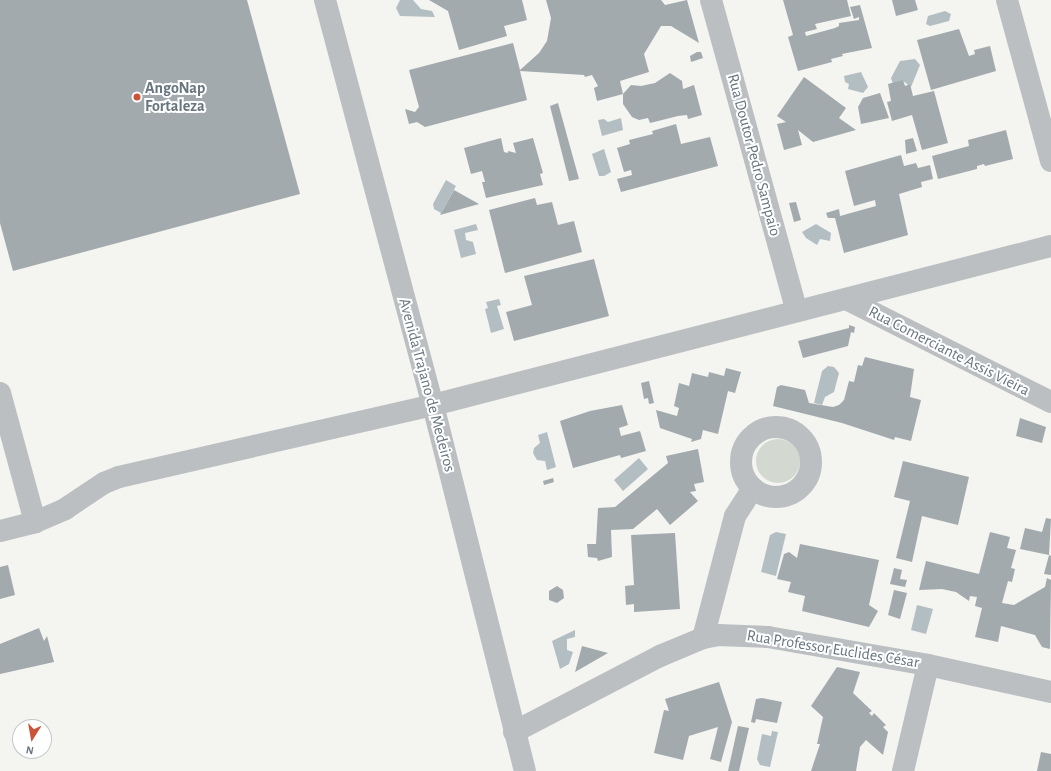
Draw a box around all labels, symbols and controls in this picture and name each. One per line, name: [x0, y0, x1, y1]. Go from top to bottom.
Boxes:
street label: Rua Doutor Pedro Sampaio: [723, 72, 785, 238]
place label: AngoNap Fortaleza: [145, 78, 205, 116]
marker: AngoNap Fortaleza: [132, 92, 142, 102]
street label: Avenida Trajano de Medeiros: [395, 296, 459, 474]
street label: Rua Comerciante Assis Vieira: [865, 302, 1033, 400]
street label: Rua Professor Euclides César: [745, 626, 921, 672]
north arrow: [12, 719, 52, 759]
text: N: [25, 744, 35, 756]

